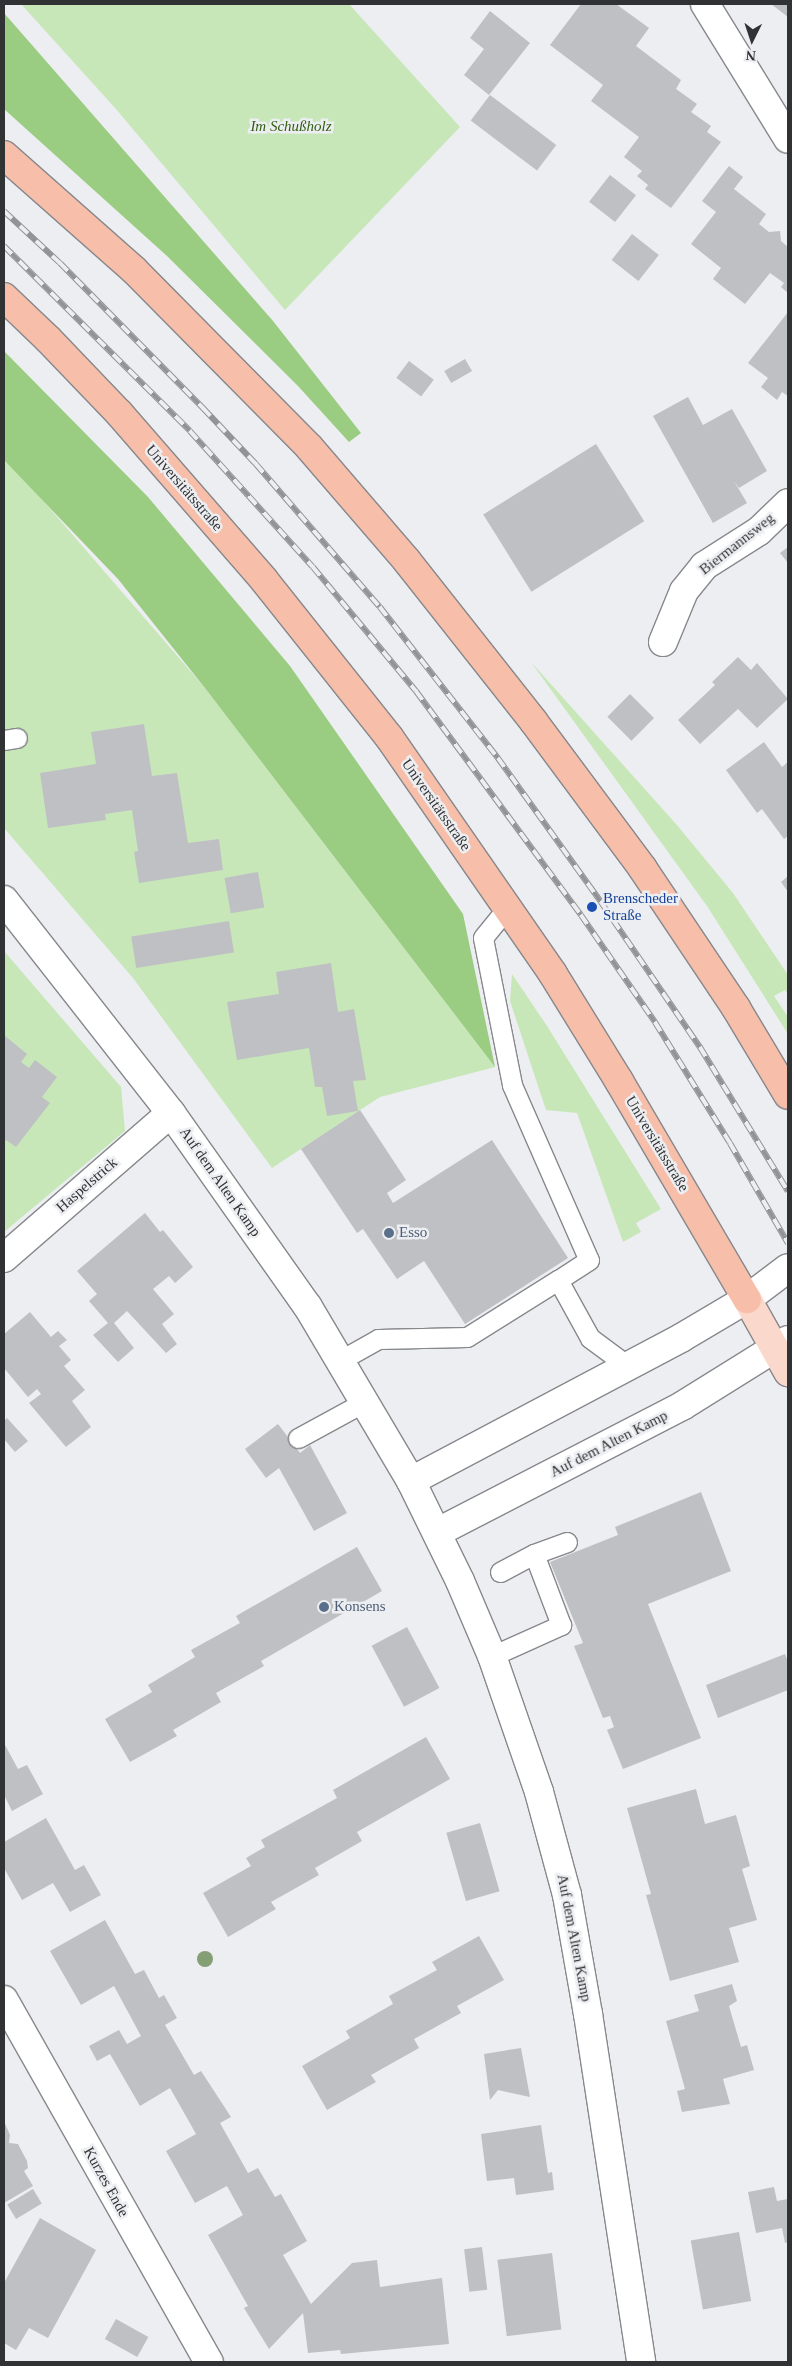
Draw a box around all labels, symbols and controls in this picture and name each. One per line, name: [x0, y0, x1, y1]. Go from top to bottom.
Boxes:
north arrow: [727, 15, 777, 65]
text: N: [745, 48, 756, 63]
park label: Im Schußholz: [250, 118, 332, 136]
street label: Universitätsstraße: [142, 441, 226, 535]
street label: Biermannsweg: [696, 509, 778, 579]
street label: Universitätsstraße: [398, 755, 474, 855]
place label: Brenscheder Straße: [603, 889, 678, 924]
marker: Brenscheder Straße: [585, 900, 599, 914]
street label: Universitätsstraße: [621, 1093, 693, 1195]
street label: Auf dem Alten Kamp: [175, 1123, 265, 1241]
street label: Haspelstrick: [53, 1154, 121, 1216]
place label: Esso: [399, 1224, 427, 1242]
marker: Esso: [383, 1227, 395, 1239]
street label: Auf dem Alten Kamp: [547, 1406, 671, 1482]
place label: Konsens: [334, 1598, 386, 1616]
marker: Konsens: [318, 1601, 330, 1613]
street label: Auf dem Alten Kamp: [553, 1872, 595, 2004]
street label: Kurzes Ende: [79, 2144, 133, 2220]

